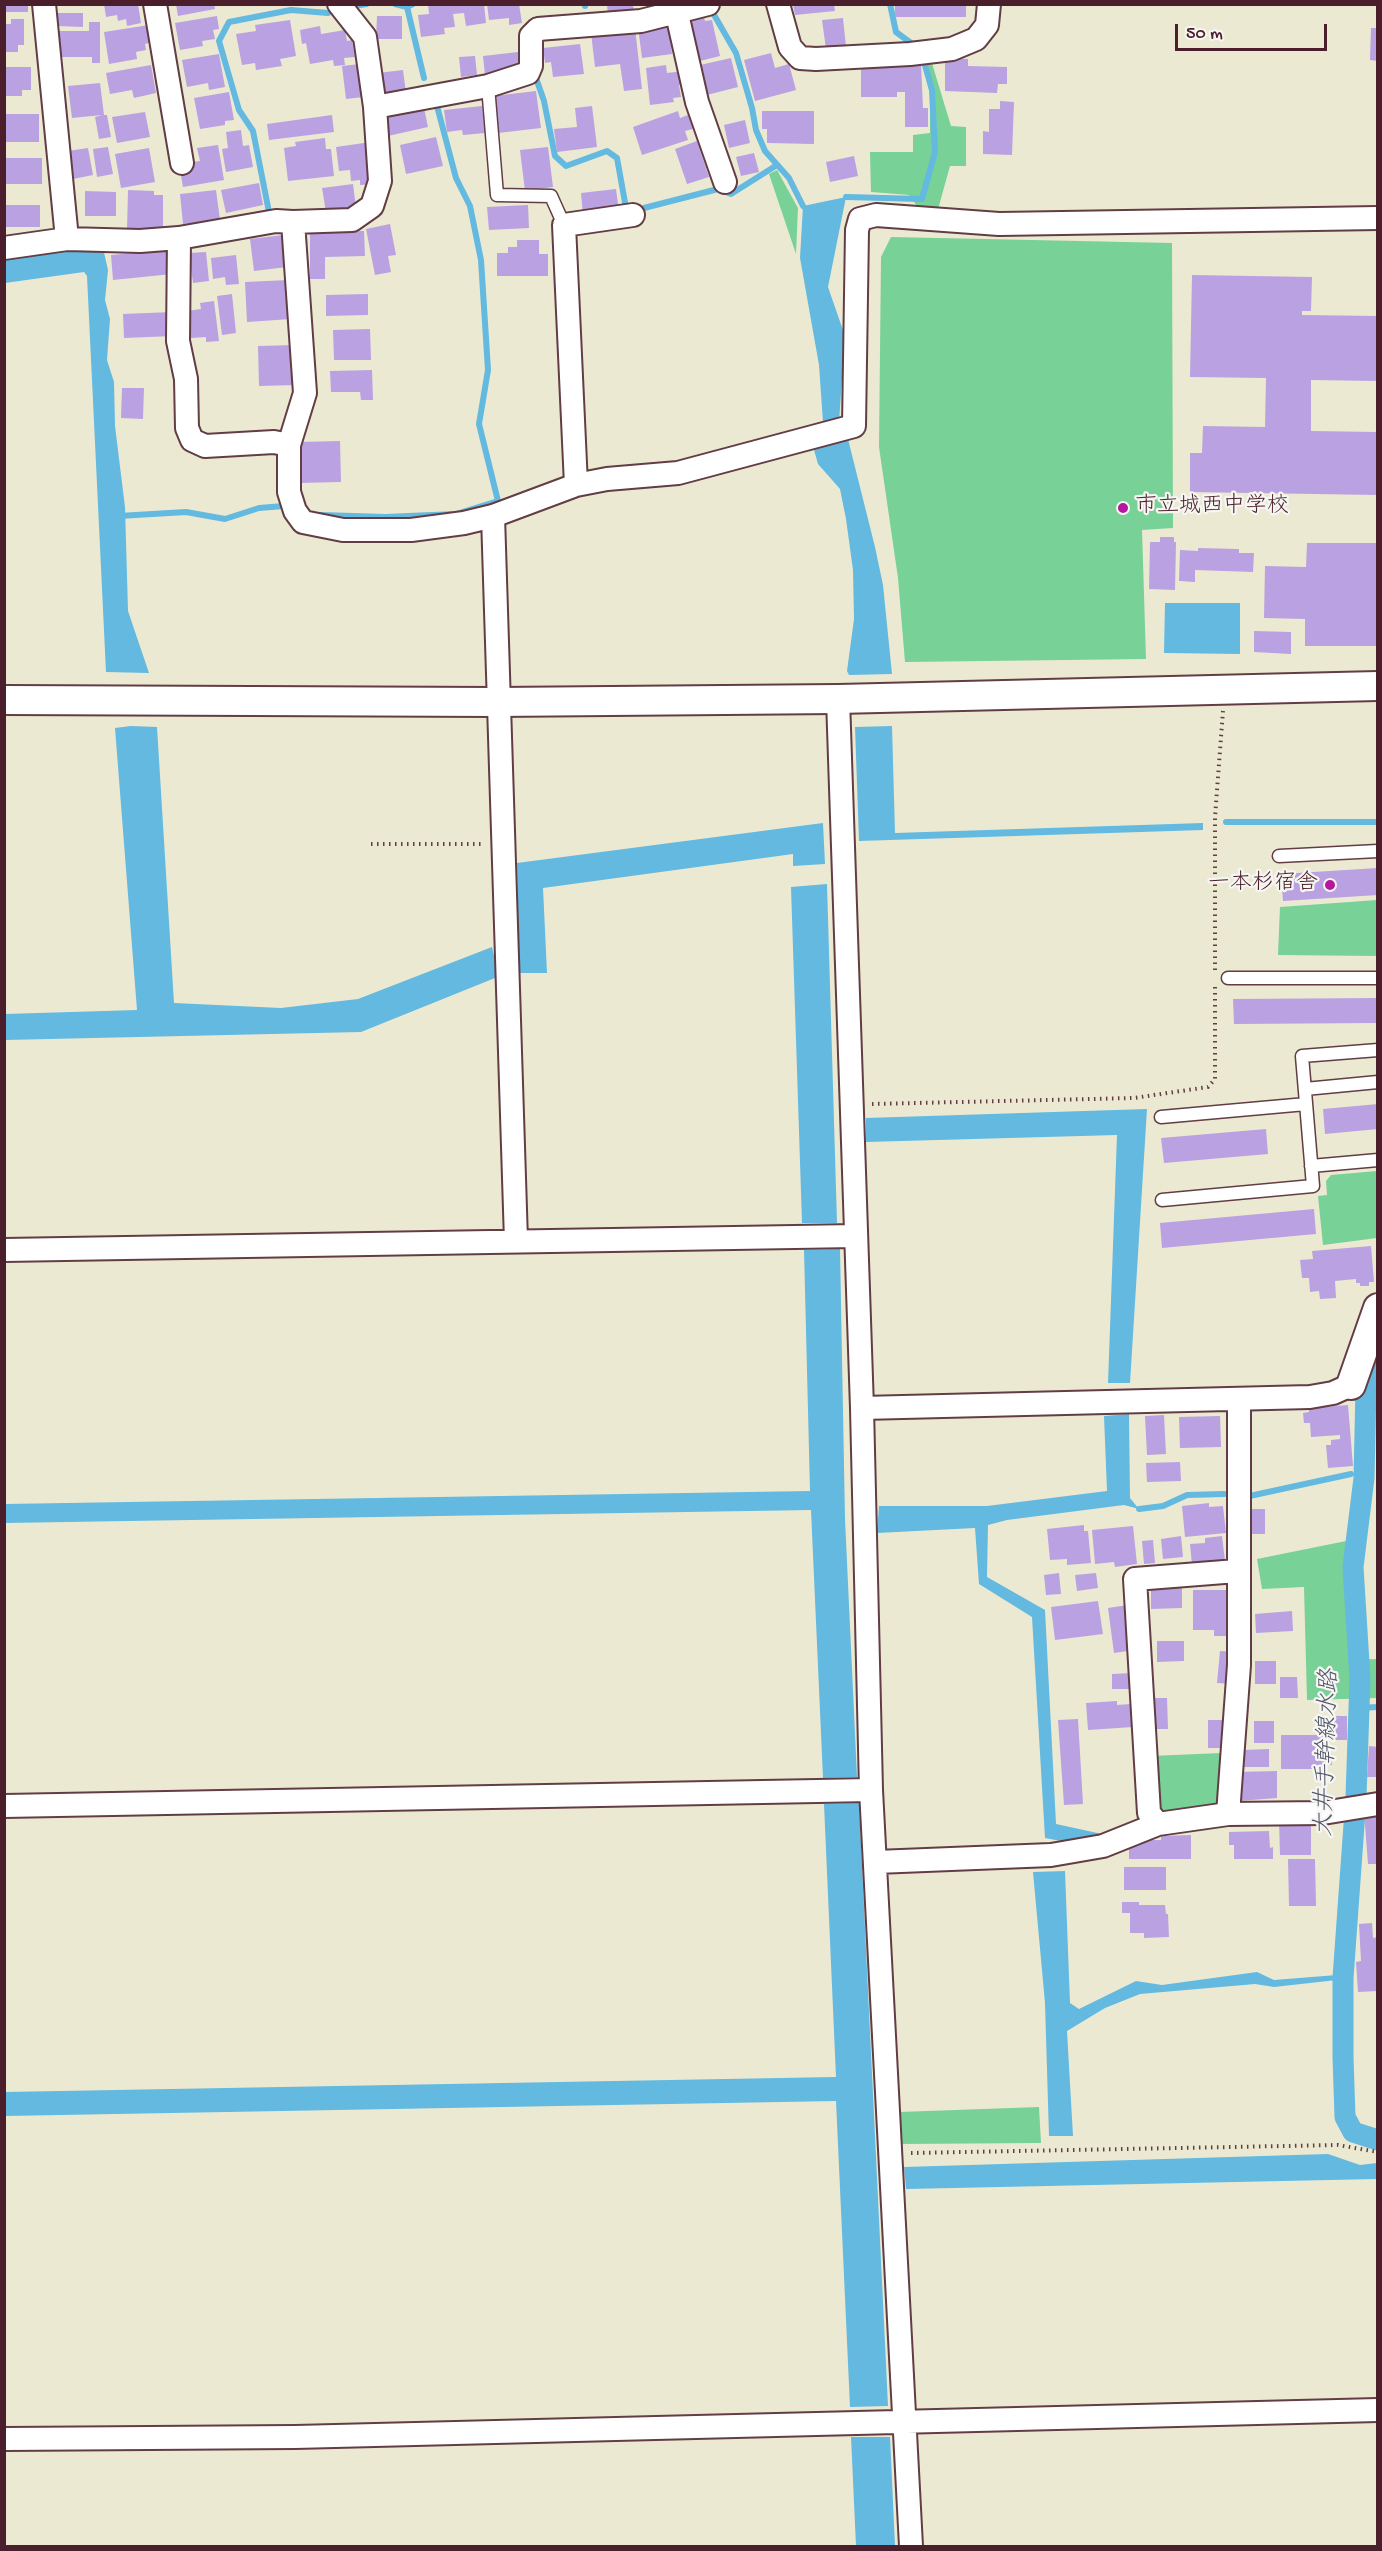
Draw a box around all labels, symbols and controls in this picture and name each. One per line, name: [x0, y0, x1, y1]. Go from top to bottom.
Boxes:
scale bar: [1178, 12, 1330, 50]
text: 50 m: [1186, 24, 1223, 45]
place label: 市立城西中学校: [1135, 495, 1289, 521]
marker: 市立城西中学校: [1116, 501, 1130, 515]
place label: 一本杉宿舎: [1208, 872, 1318, 898]
marker: 一本杉宿舎: [1323, 878, 1337, 892]
water label: 大井手幹線水路: [1312, 1669, 1346, 1837]

